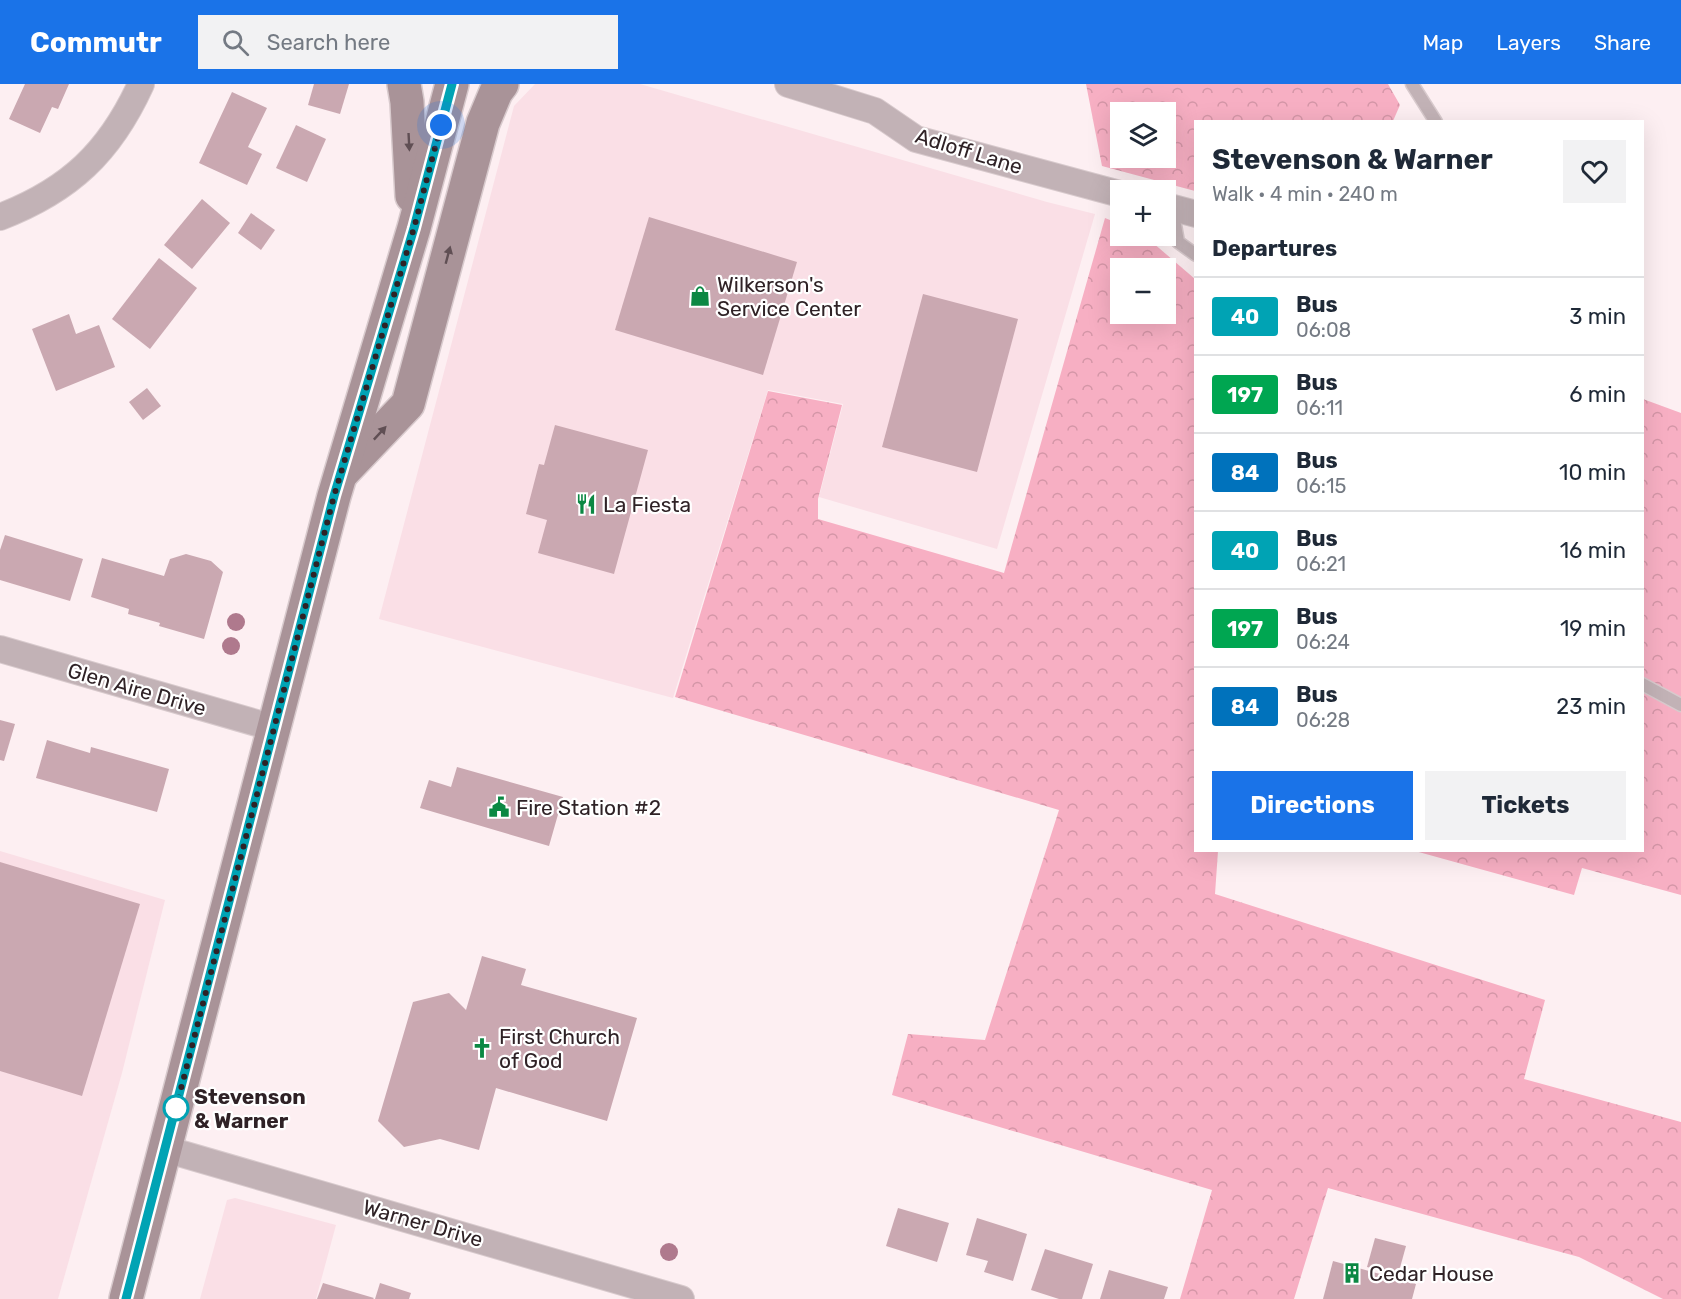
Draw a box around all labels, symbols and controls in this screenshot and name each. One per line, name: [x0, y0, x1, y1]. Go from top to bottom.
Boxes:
search box: [198, 15, 618, 69]
text: Commutr: [30, 26, 162, 59]
icon: search: [219, 26, 252, 59]
text: Search here: [267, 29, 390, 56]
text: Map: [1422, 30, 1463, 55]
text: Layers: [1496, 30, 1561, 55]
text: Share: [1594, 30, 1651, 55]
map controls: [1110, 102, 1176, 324]
button: layers: [1110, 102, 1176, 168]
your location: [426, 110, 456, 140]
street label: Adloff Lane: [912, 123, 1026, 179]
one-way arrow: [405, 133, 414, 152]
button: heart: [1563, 140, 1626, 203]
text: Stevenson & Warner: [1212, 143, 1493, 176]
button: +: [1110, 180, 1176, 246]
text: Walk · 4 min · 240 m: [1212, 182, 1398, 206]
text: Departures: [1212, 235, 1337, 262]
one-way arrow: [444, 245, 453, 263]
button: −: [1110, 258, 1176, 324]
place label: Wilkerson's Service Center: [717, 272, 861, 321]
shop icon: Wilkerson's Service Center: [688, 284, 712, 308]
text: Bus: [1296, 291, 1338, 318]
text: 3 min: [1569, 303, 1626, 330]
text: 40: [1231, 304, 1259, 329]
text: 06:08: [1296, 318, 1351, 342]
text: Bus: [1296, 369, 1338, 396]
text: 6 min: [1569, 381, 1626, 408]
text: 197: [1227, 382, 1263, 407]
text: 06:11: [1296, 396, 1343, 420]
one-way arrow: [373, 427, 387, 441]
text: Bus: [1296, 447, 1338, 474]
text: 10 min: [1559, 459, 1626, 486]
text: 84: [1231, 460, 1259, 485]
text: 06:15: [1296, 474, 1346, 498]
restaurant icon: La Fiesta: [574, 492, 598, 516]
place label: La Fiesta: [603, 492, 691, 517]
text: Bus: [1296, 525, 1338, 552]
text: 16 min: [1560, 537, 1626, 564]
text: 40: [1231, 538, 1259, 563]
text: 06:21: [1296, 552, 1346, 576]
text: Bus: [1296, 603, 1338, 630]
text: 19 min: [1560, 615, 1626, 642]
text: 197: [1227, 616, 1263, 641]
text: 06:24: [1296, 630, 1350, 654]
street label: Glen Aire Drive: [65, 657, 209, 721]
text: Bus: [1296, 681, 1338, 708]
text: 23 min: [1556, 693, 1626, 720]
text: 84: [1231, 694, 1259, 719]
text: 06:28: [1296, 708, 1350, 732]
button: Directions: [1212, 771, 1413, 840]
button: Tickets: [1425, 771, 1626, 840]
public building icon: Fire Station #2: [487, 795, 511, 819]
place label: Fire Station #2: [516, 795, 661, 820]
place label: First Church of God: [499, 1024, 620, 1073]
church icon: First Church of God: [470, 1036, 494, 1060]
place label: Stevenson & Warner: [194, 1084, 306, 1133]
marker: Stevenson & Warner: [163, 1095, 189, 1121]
street label: Warner Drive: [360, 1194, 486, 1252]
building icon: Cedar House: [1340, 1261, 1364, 1285]
place label: Cedar House: [1369, 1261, 1494, 1286]

